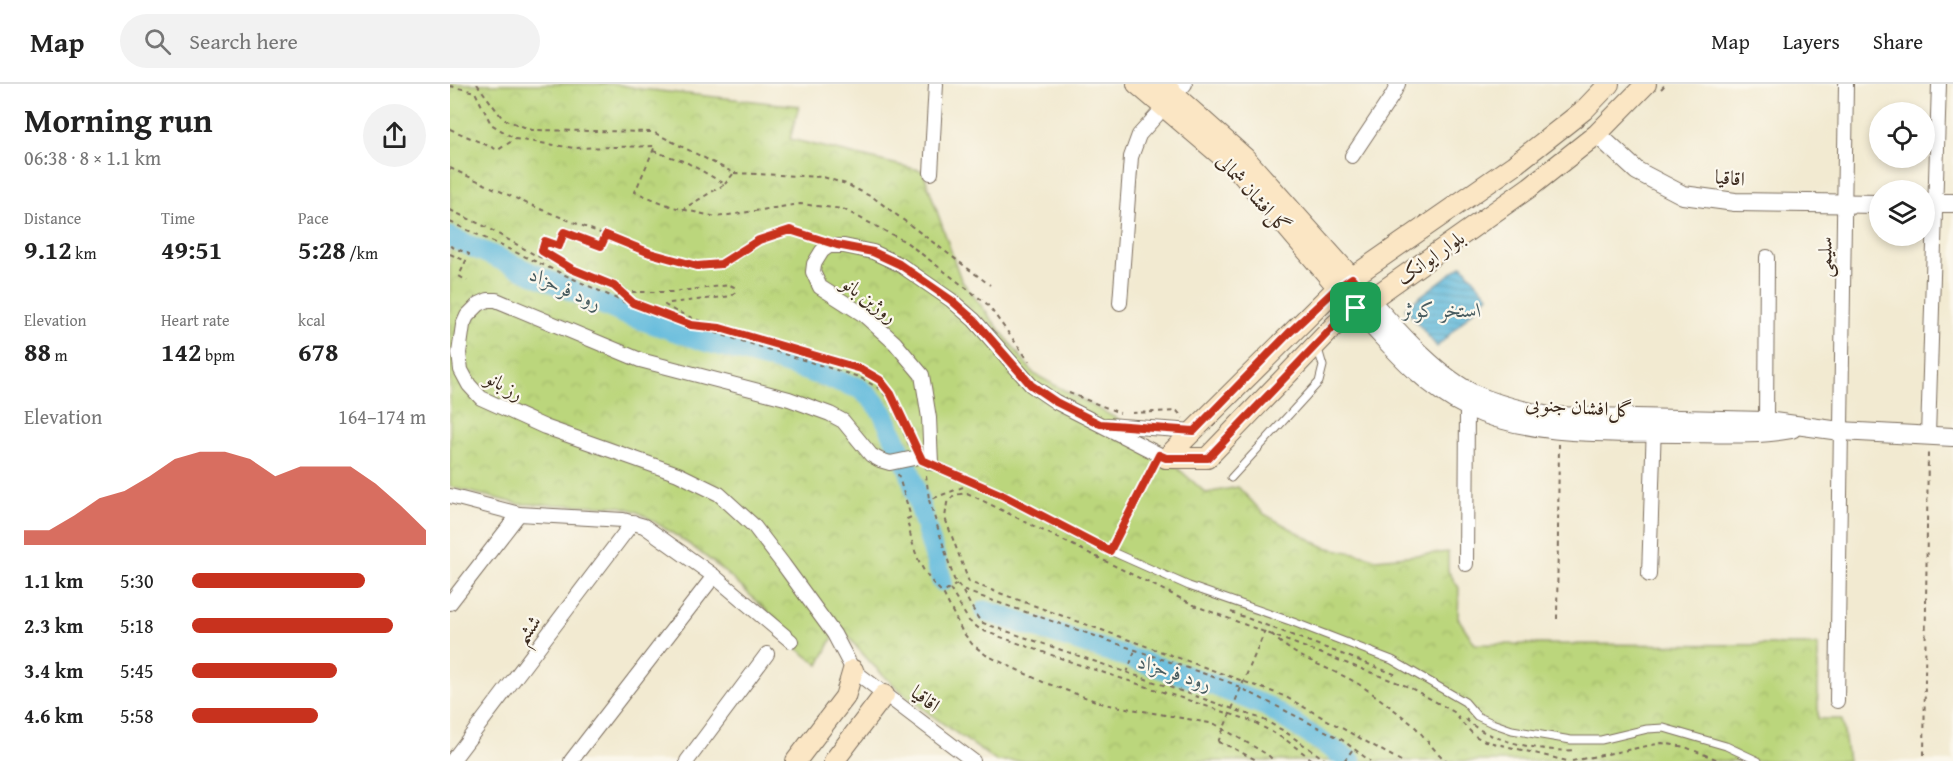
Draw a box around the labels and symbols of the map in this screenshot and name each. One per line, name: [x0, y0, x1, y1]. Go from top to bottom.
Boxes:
street label: گل‌افشان شمالی: [1210, 147, 1298, 239]
street label: اقاقیا: [1714, 161, 1746, 193]
street label: بلوار ایوانک: [1390, 223, 1470, 291]
street label: سلیمی: [1809, 236, 1839, 278]
water label: رود فرحزاد: [525, 258, 607, 318]
street label: روژین بانو: [834, 267, 904, 330]
pin: [1330, 282, 1381, 333]
water label: استخر کوثر: [1400, 294, 1482, 325]
street label: رز بانو: [479, 362, 529, 407]
street label: گل‌افشان جنوبی: [1525, 388, 1633, 425]
street label: ششم: [506, 608, 552, 653]
water label: رود فرحزاد: [1134, 645, 1216, 699]
street label: اقاقیا: [905, 677, 947, 719]

